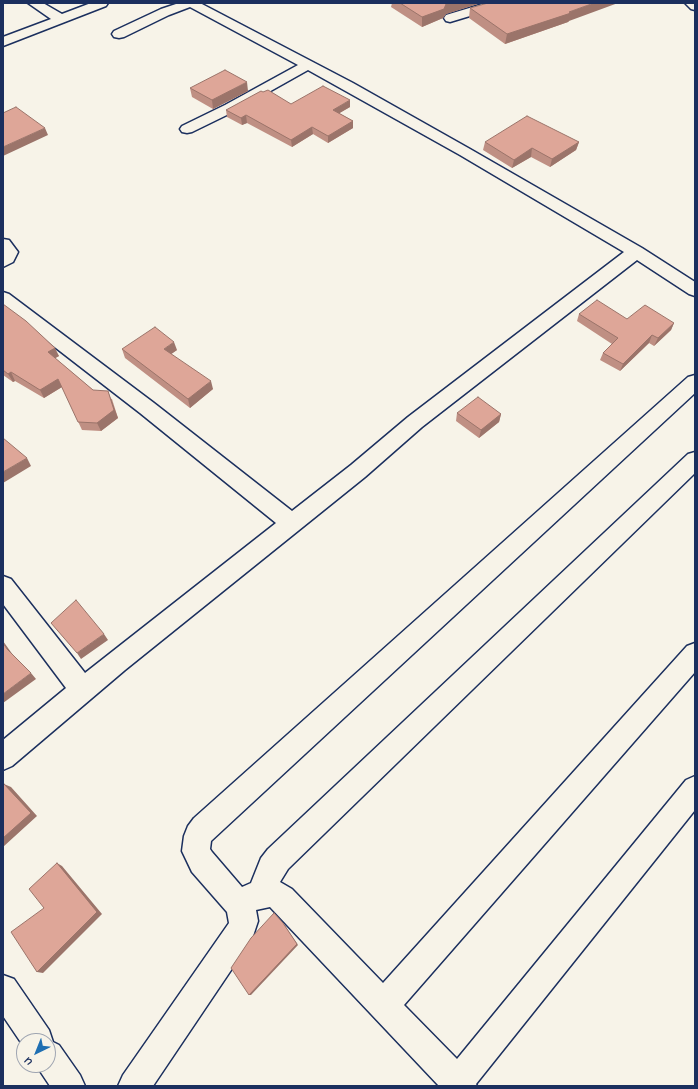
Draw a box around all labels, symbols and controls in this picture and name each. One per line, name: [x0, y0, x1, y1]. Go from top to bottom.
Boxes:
north arrow: [16, 1033, 56, 1073]
text: U: [21, 1054, 36, 1069]

